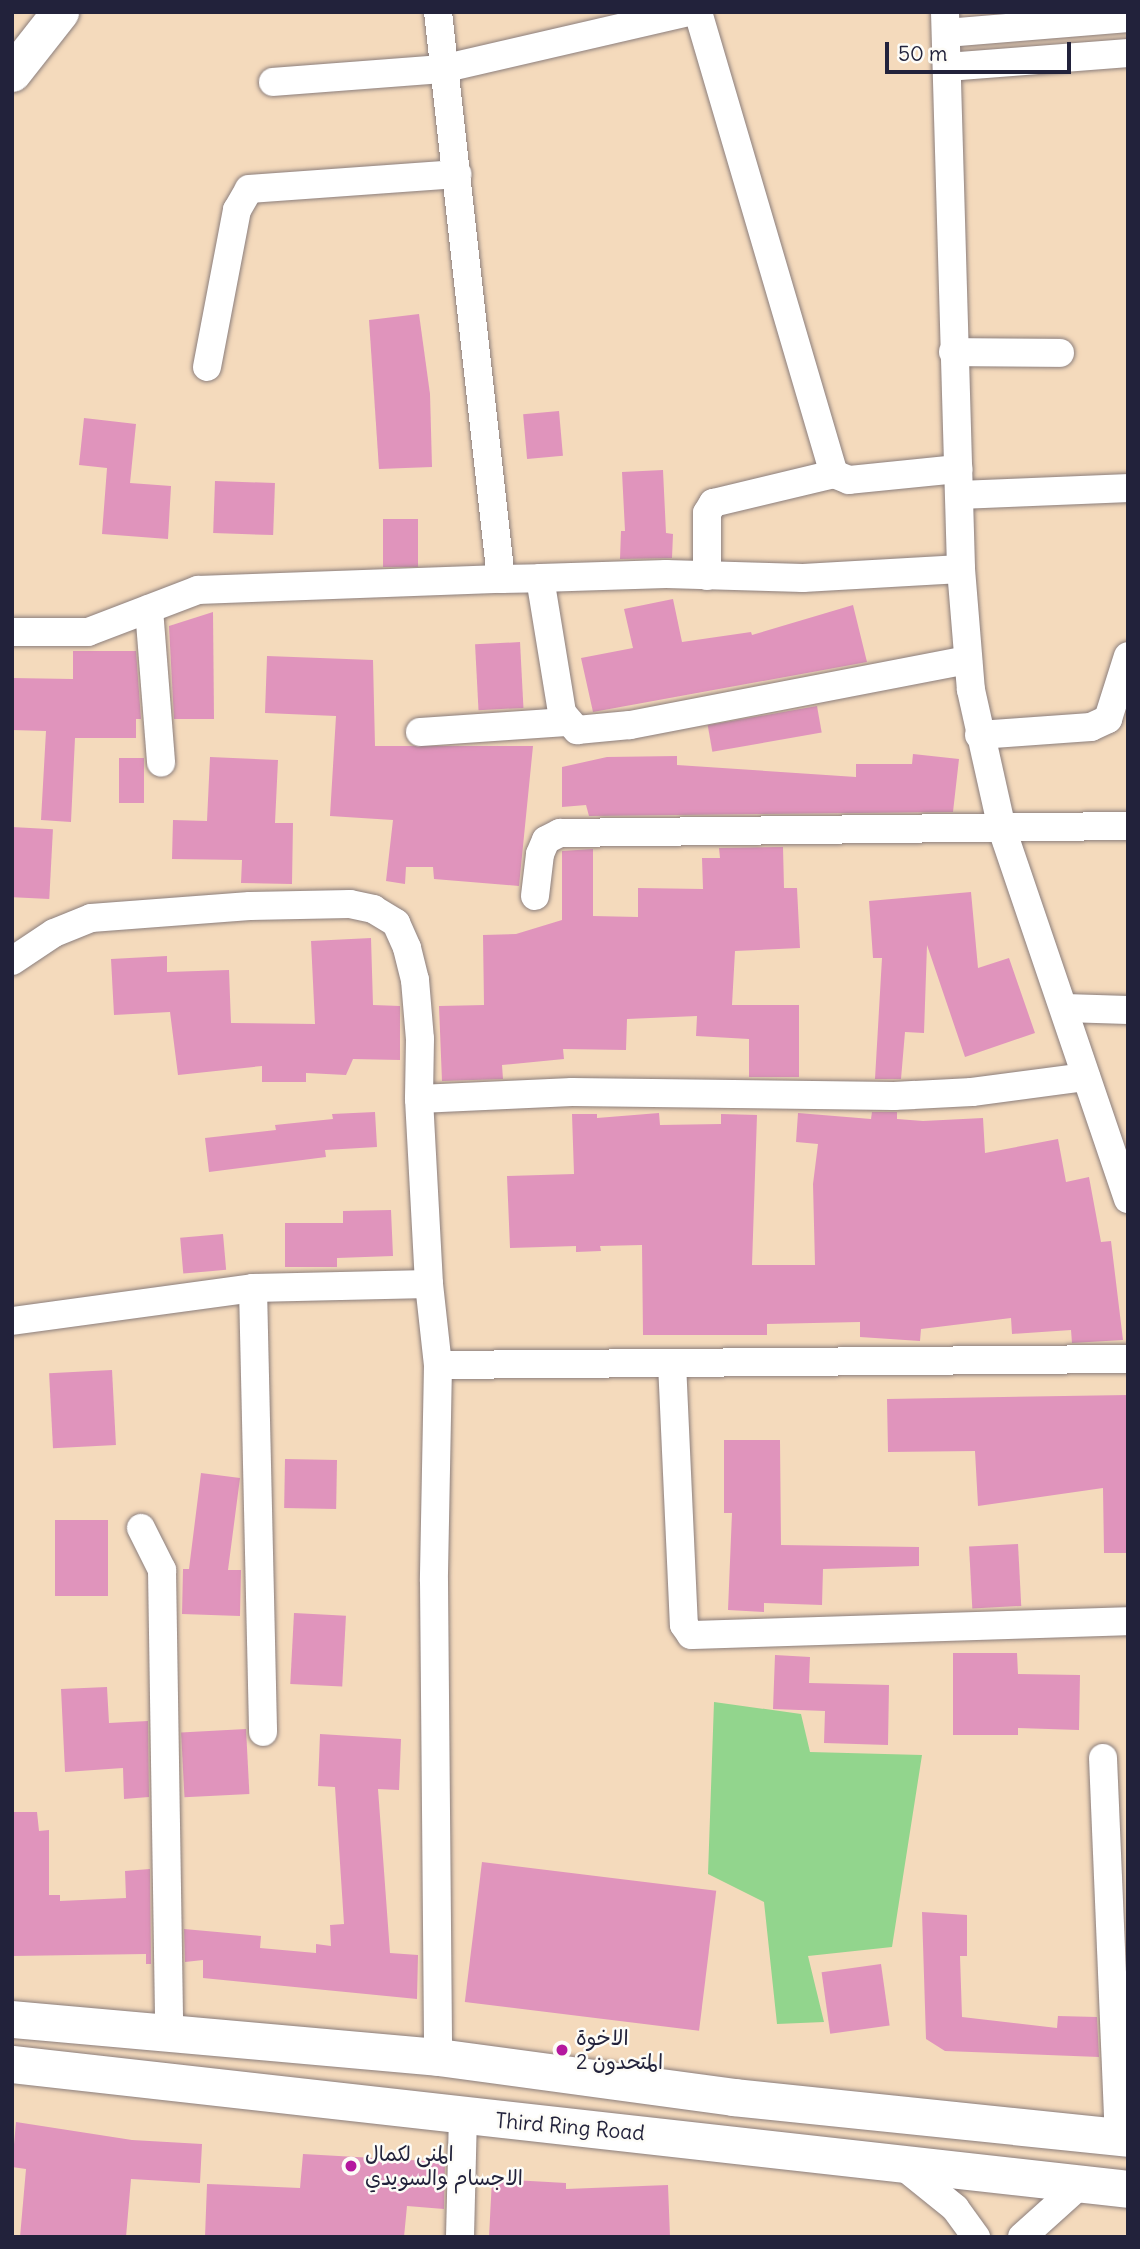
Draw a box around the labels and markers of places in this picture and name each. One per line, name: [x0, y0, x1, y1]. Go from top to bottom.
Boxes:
place label: الاخوة المتحدون 2: [576, 2025, 663, 2075]
marker: الاخوة المتحدون 2: [554, 2042, 570, 2058]
place label: المنى لكمال الاجسام والسويدي: [365, 2141, 523, 2191]
marker: المنى لكمال الاجسام والسويدي: [343, 2158, 359, 2174]

